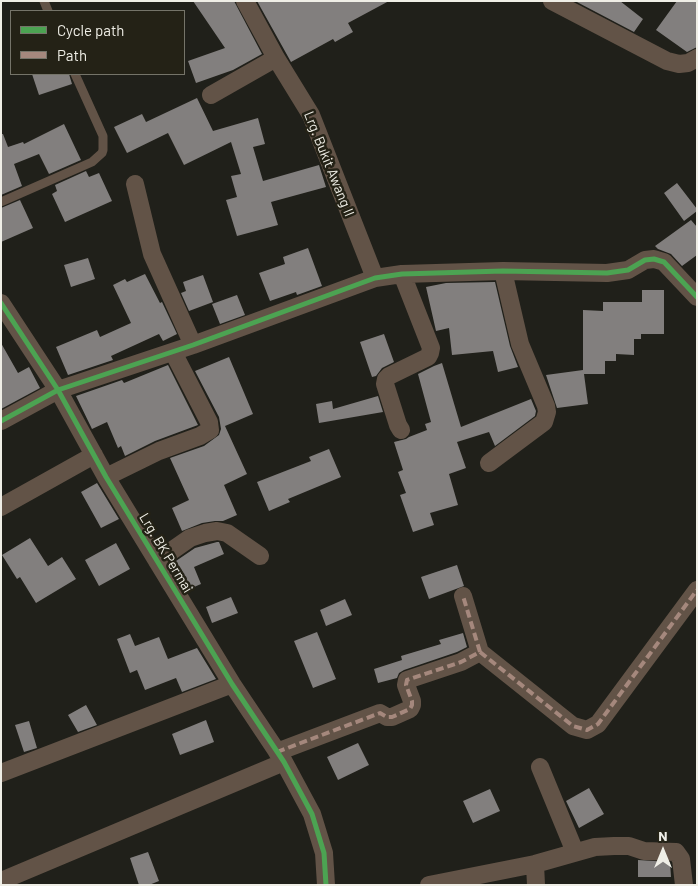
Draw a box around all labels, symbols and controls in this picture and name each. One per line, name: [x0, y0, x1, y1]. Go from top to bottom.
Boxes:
legend: [10, 10, 185, 75]
text: Cycle path: [57, 21, 124, 39]
text: Path: [57, 46, 87, 64]
street label: Lrg. Bukit Awang II: [300, 109, 358, 219]
street label: Lrg. BK Permai: [136, 510, 196, 596]
north arrow: [638, 826, 688, 876]
text: N: [658, 827, 668, 844]

